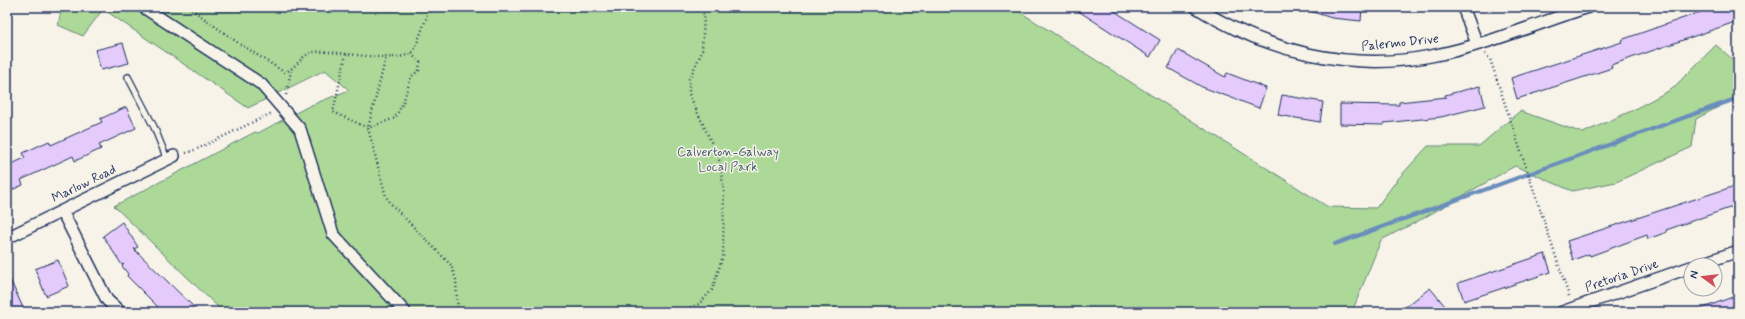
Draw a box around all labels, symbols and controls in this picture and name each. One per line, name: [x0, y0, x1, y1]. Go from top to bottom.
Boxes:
street label: Palermo Drive: [1360, 30, 1440, 56]
park label: Calverton-Galway Local Park: [677, 144, 779, 176]
street label: Marlow Road: [49, 161, 119, 207]
street label: Pretoria Drive: [1583, 255, 1661, 297]
north arrow: [1683, 257, 1723, 297]
text: N: [1687, 269, 1702, 280]

